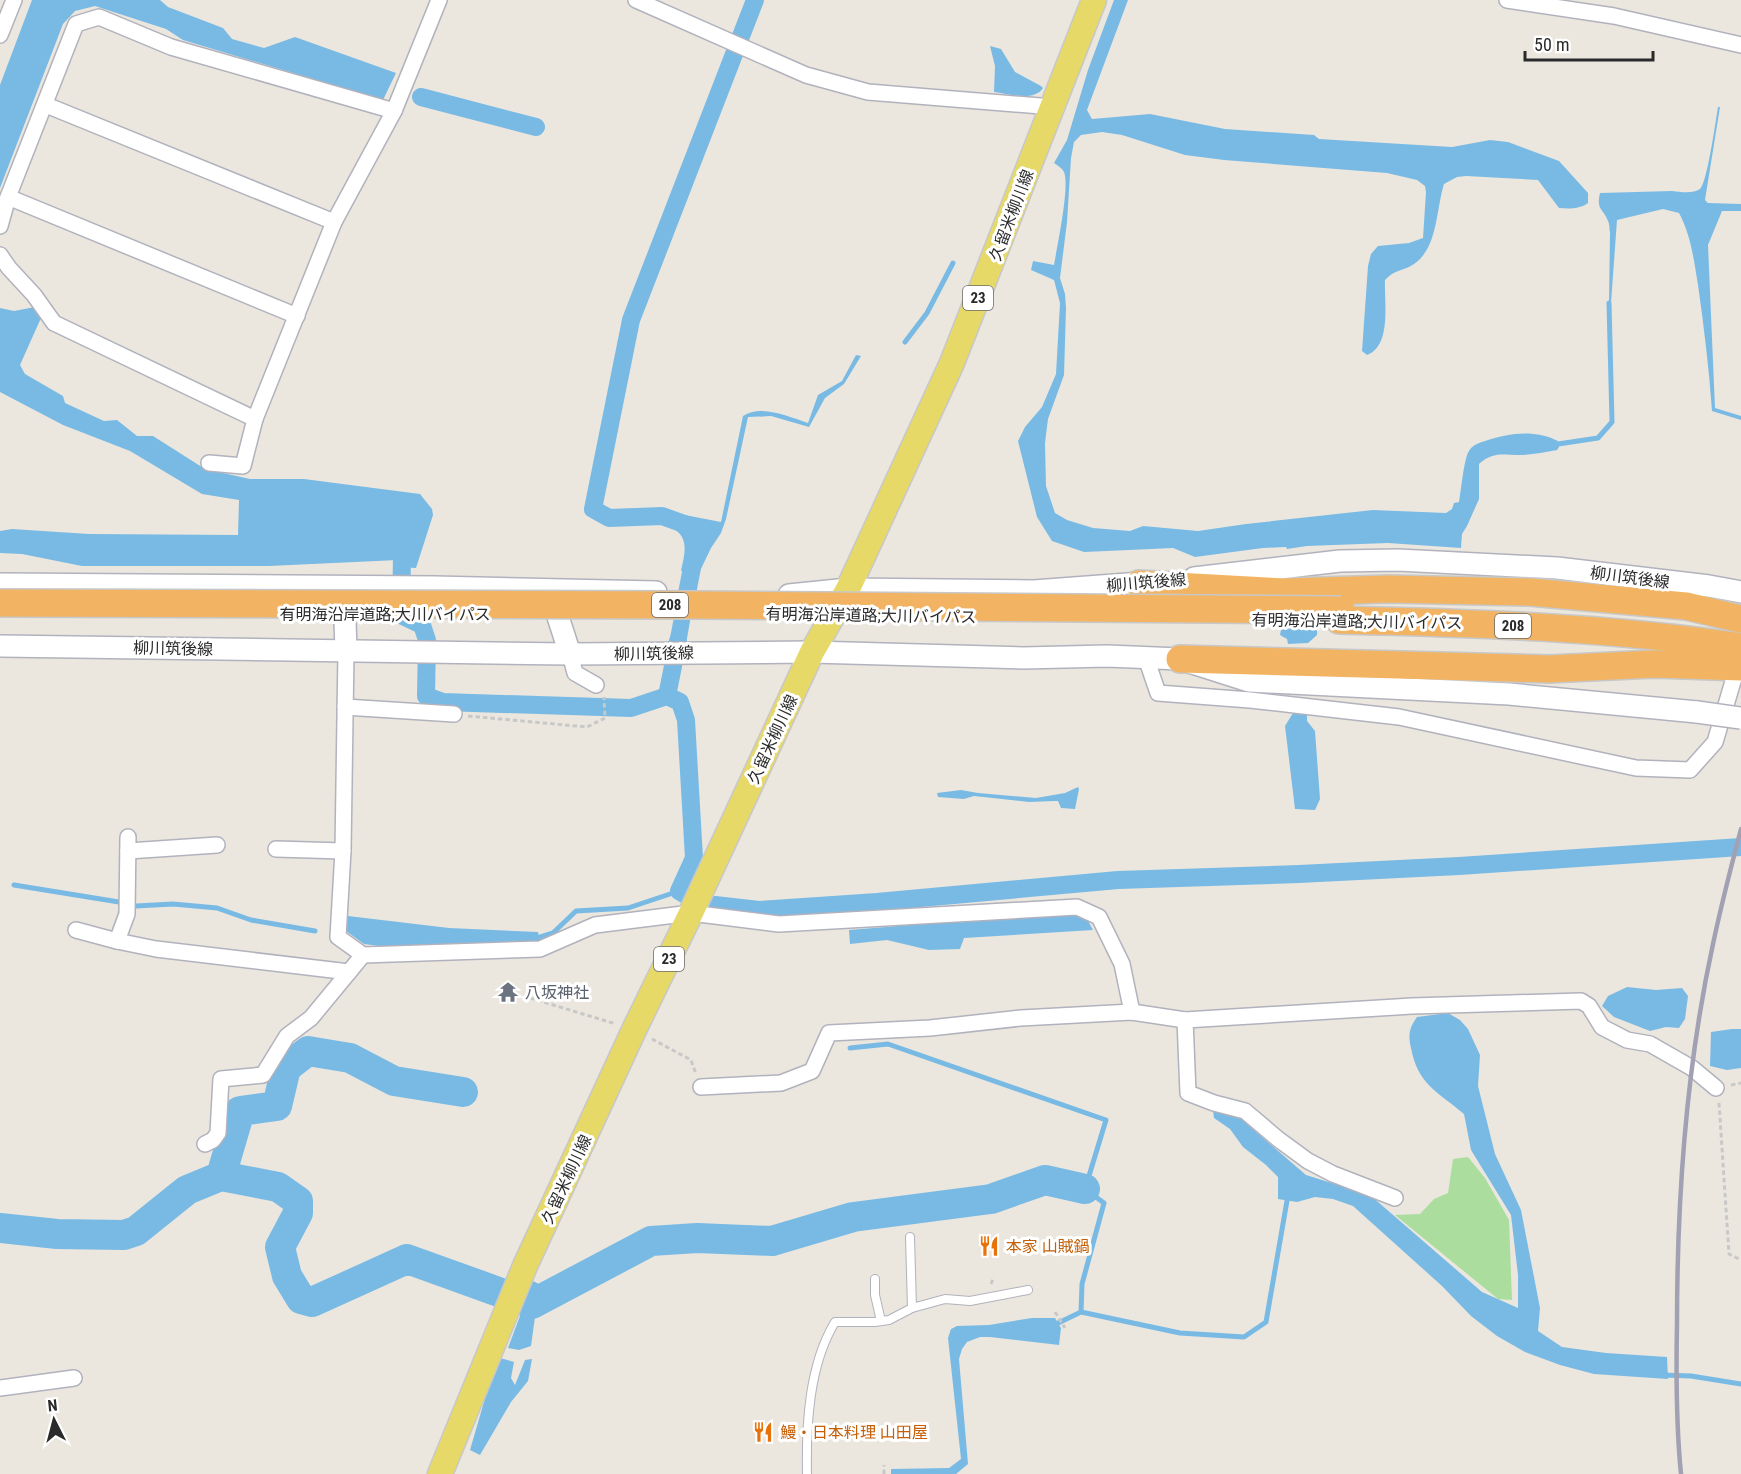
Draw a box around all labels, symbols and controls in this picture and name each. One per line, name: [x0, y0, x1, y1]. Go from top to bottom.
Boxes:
scale bar: [1525, 24, 1652, 62]
text: 50 m: [1534, 34, 1569, 55]
street label: 久留米柳川線: [985, 167, 1038, 263]
road number: 23: [963, 286, 993, 310]
street label: 柳川筑後線: [1589, 563, 1671, 592]
street label: 柳川筑後線: [1105, 570, 1187, 595]
road number: 208: [652, 593, 688, 617]
street label: 有明海沿岸道路;大川バイパス: [765, 604, 977, 627]
street label: 有明海沿岸道路;大川バイパス: [280, 605, 490, 624]
street label: 有明海沿岸道路;大川バイパス: [1251, 610, 1463, 633]
road number: 208: [1495, 614, 1531, 638]
street label: 柳川筑後線: [133, 638, 213, 659]
street label: 柳川筑後線: [614, 643, 694, 664]
street label: 久留米柳川線: [744, 692, 801, 787]
road number: 23: [654, 947, 684, 971]
temple icon: 八坂神社: [496, 980, 520, 1004]
place label: 八坂神社: [525, 983, 589, 1002]
street label: 久留米柳川線: [538, 1132, 595, 1227]
restaurant icon: 本家 山賊鍋: [977, 1234, 1001, 1258]
place label: 本家 山賊鍋: [1006, 1237, 1090, 1256]
north arrow: [24, 1390, 84, 1450]
text: N: [47, 1396, 58, 1416]
restaurant icon: 鰻・日本料理 山田屋: [751, 1420, 775, 1444]
place label: 鰻・日本料理 山田屋: [780, 1423, 928, 1442]

